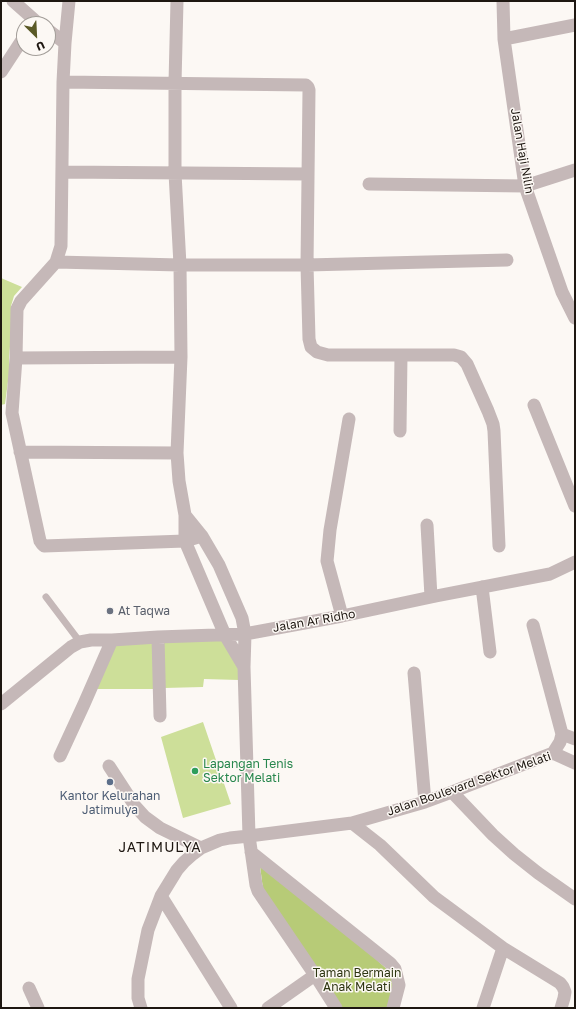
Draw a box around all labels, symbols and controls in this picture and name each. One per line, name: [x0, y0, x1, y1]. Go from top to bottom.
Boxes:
north arrow: [16, 16, 56, 56]
text: U: [34, 39, 47, 54]
street label: Jalan Haji Nilin: [507, 107, 537, 195]
place label: At Taqwa: [118, 604, 170, 618]
marker: At Taqwa: [105, 606, 115, 616]
street label: Jalan Ar Ridho: [272, 607, 356, 635]
street label: Jalan Boulevard Sektor Melati: [385, 749, 553, 819]
place label: Lapangan Tenis Sektor Melati: [203, 757, 293, 785]
marker: Lapangan Tenis Sektor Melati: [190, 766, 200, 776]
marker: Kantor Kelurahan Jatimulya: [105, 777, 115, 787]
place label: Kantor Kelurahan Jatimulya: [60, 789, 160, 817]
district label: JATIMULYA: [118, 840, 202, 856]
park label: Taman Bermain Anak Melati: [313, 966, 401, 994]

